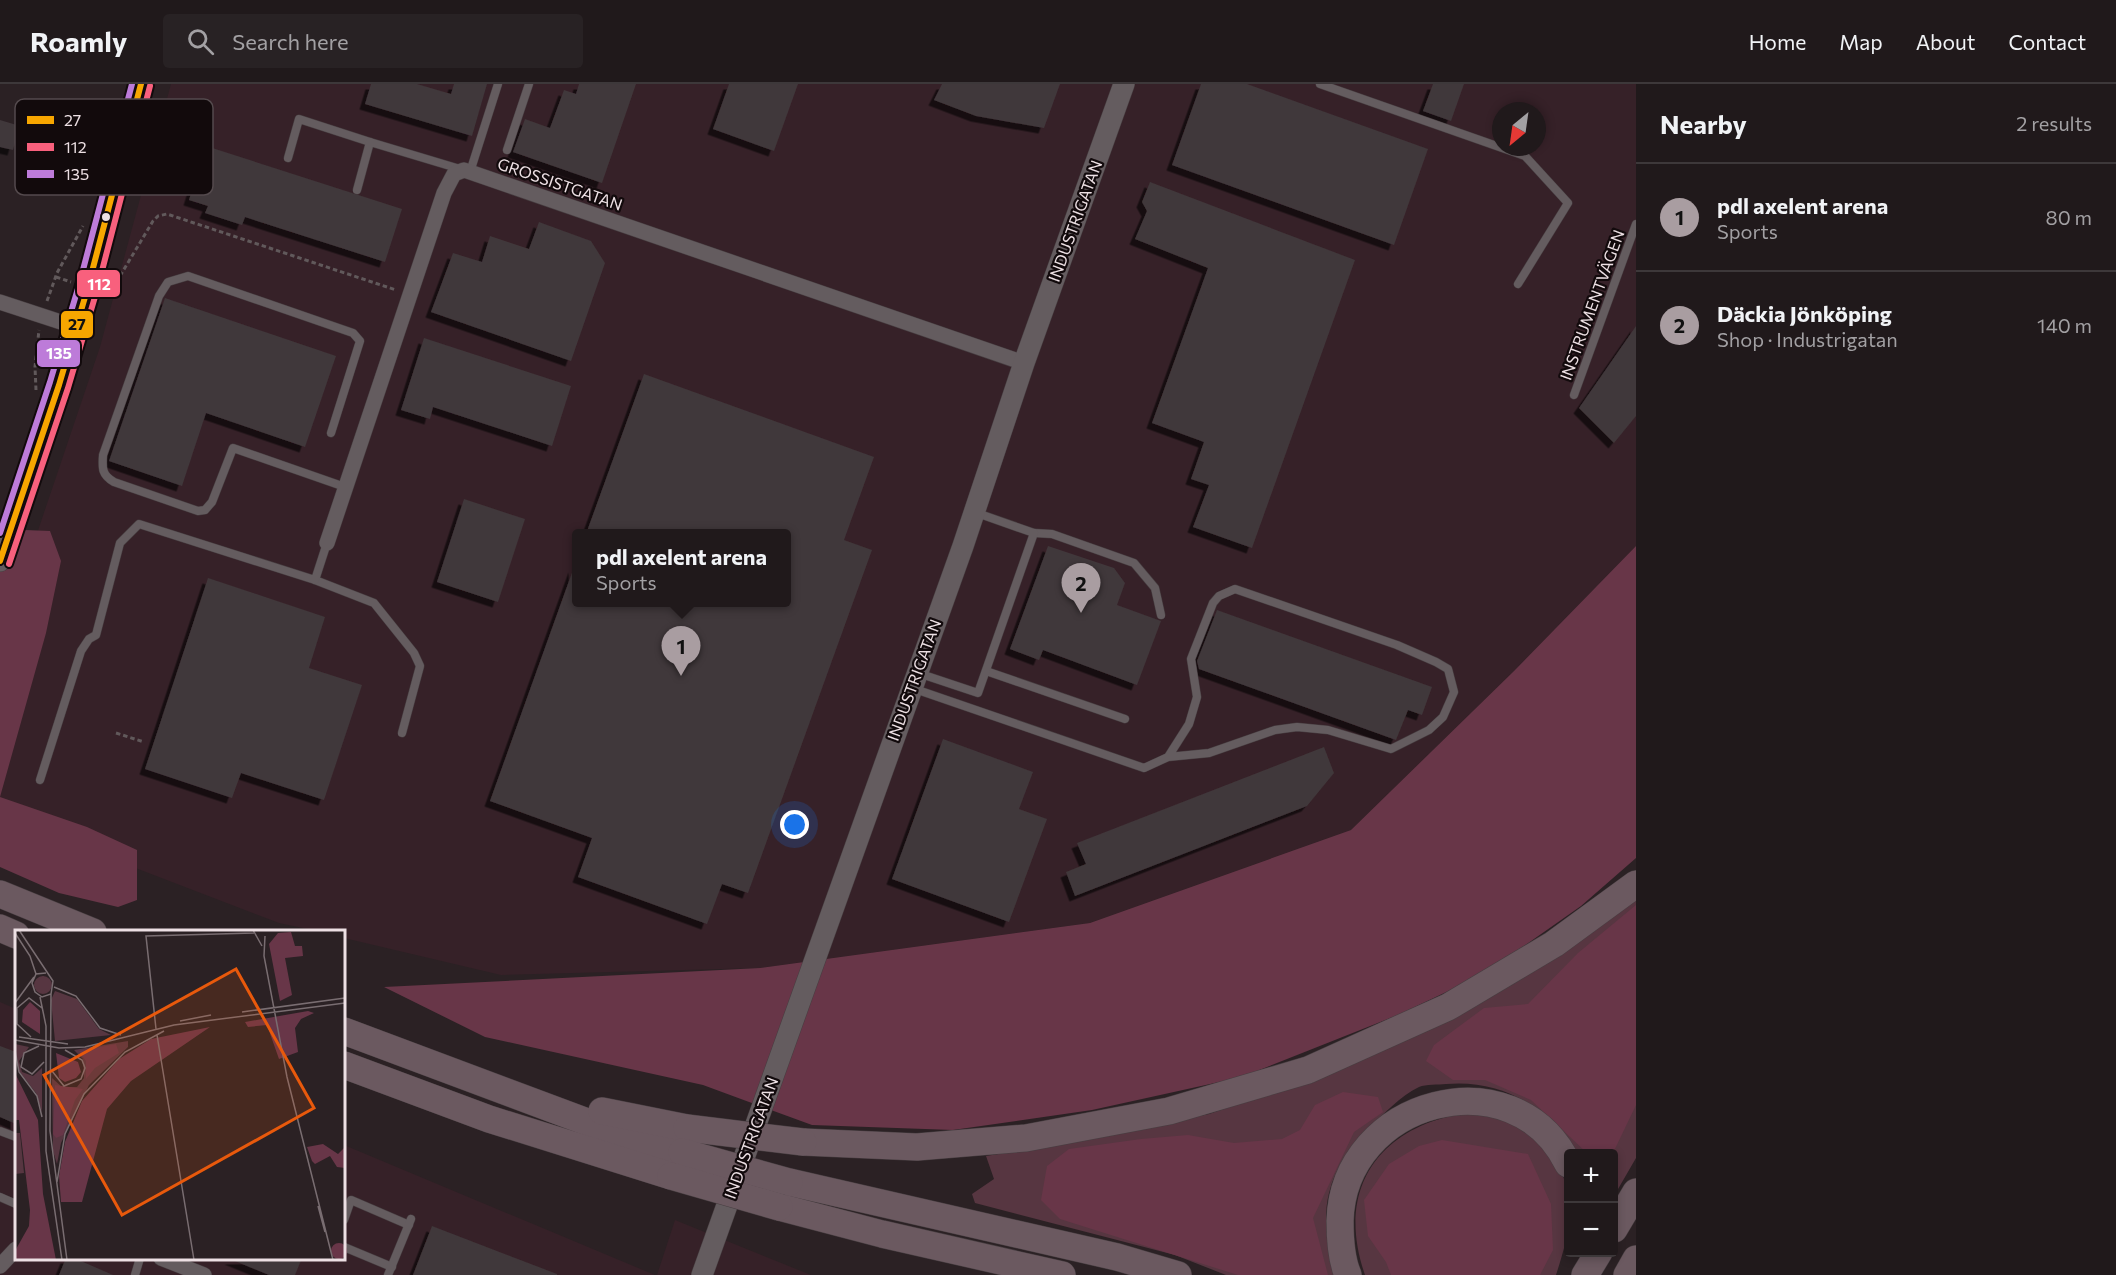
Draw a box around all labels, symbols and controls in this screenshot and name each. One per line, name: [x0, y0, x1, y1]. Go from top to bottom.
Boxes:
search box: [163, 14, 583, 68]
text: Roamly: [30, 24, 127, 58]
icon: search: [184, 25, 217, 58]
text: Search here: [232, 28, 349, 55]
text: Home: [1749, 29, 1806, 54]
text: Map: [1839, 29, 1883, 54]
text: About: [1916, 29, 1975, 54]
text: Contact: [2008, 29, 2086, 54]
legend: [15, 99, 213, 195]
north arrow: [1492, 102, 1546, 156]
text: Nearby: [1660, 108, 1747, 139]
text: 27: [64, 110, 81, 129]
text: 2 results: [2016, 111, 2092, 135]
text: 112: [64, 137, 87, 156]
street label: GROSSISTGATAN: [495, 153, 625, 214]
street label: INDUSTRIGATAN: [1044, 157, 1105, 284]
text: 135: [64, 164, 89, 183]
text: pdl axelent arena: [1717, 192, 1888, 219]
text: 1: [1675, 205, 1684, 229]
text: 80 m: [2046, 205, 2092, 229]
unlabelled marker: [100, 211, 112, 223]
text: Sports: [1717, 219, 1778, 243]
street label: INSTRUMENTVÄGEN: [1555, 227, 1628, 383]
line badge: 112: [76, 269, 121, 298]
text: 112: [87, 274, 111, 293]
text: Däckia Jönköping: [1717, 300, 1892, 327]
line badge: 27: [60, 310, 94, 339]
text: 2: [1674, 313, 1685, 337]
text: 140 m: [2037, 313, 2092, 337]
text: 27: [68, 314, 86, 333]
text: Shop · Industrigatan: [1717, 327, 1898, 351]
line badge: 135: [36, 339, 81, 368]
text: 135: [46, 343, 72, 362]
popup: [572, 529, 791, 607]
text: pdl axelent arena: [596, 543, 767, 570]
pin: 2: [1062, 564, 1100, 613]
text: Sports: [596, 570, 657, 594]
street label: INDUSTRIGATAN: [883, 616, 944, 743]
pin: 1: [662, 626, 700, 676]
your location: [780, 810, 809, 839]
inset map: [15, 930, 345, 1260]
street label: INDUSTRIGATAN: [720, 1074, 781, 1201]
map controls: [1564, 1149, 1618, 1257]
button: +: [1564, 1149, 1618, 1203]
button: −: [1564, 1203, 1618, 1257]

